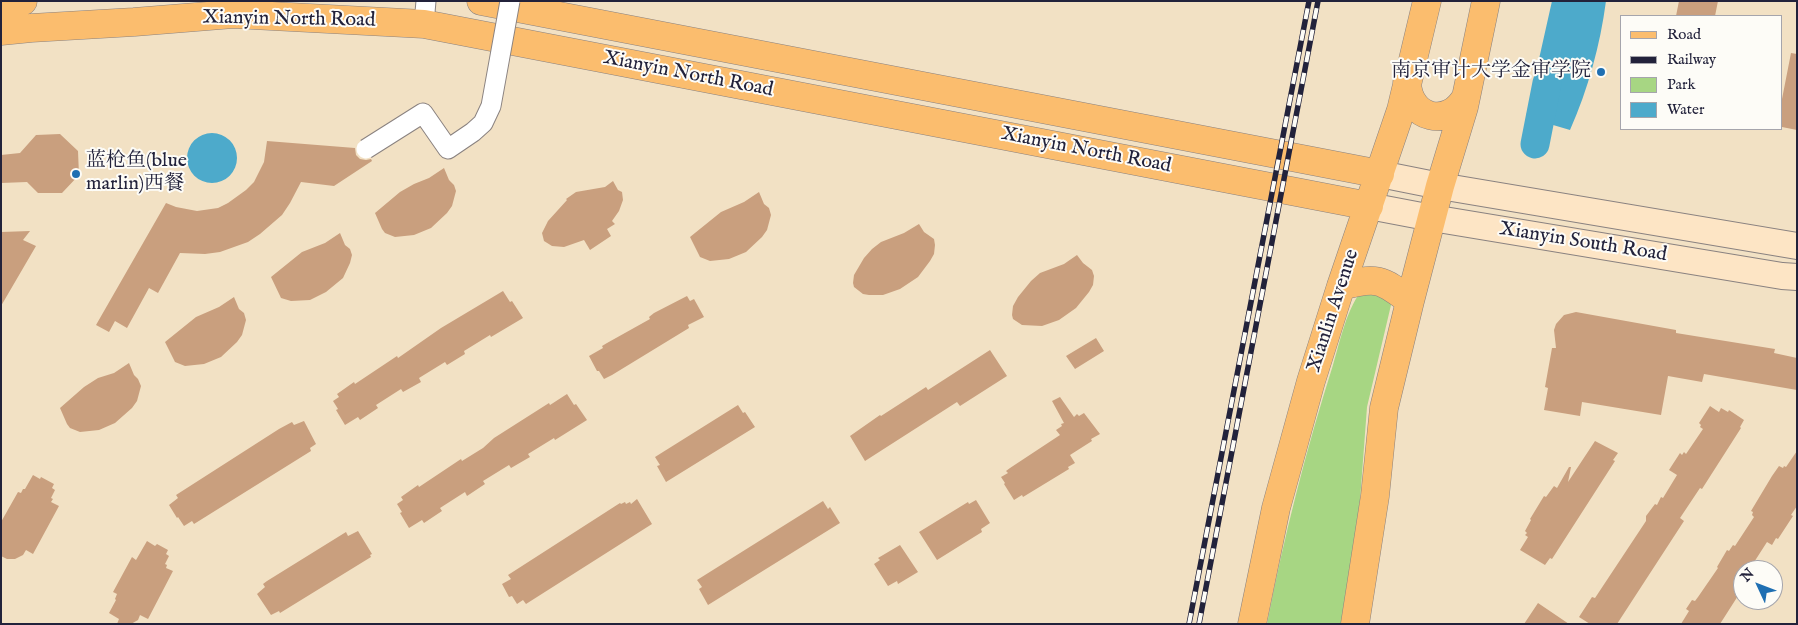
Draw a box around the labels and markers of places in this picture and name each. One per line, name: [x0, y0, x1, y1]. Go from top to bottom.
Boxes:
place label: 南京审计大学金审学院: [1391, 60, 1591, 84]
marker: 南京审计大学金审学院: [1595, 66, 1607, 78]
place label: 蓝枪鱼(blue marlin)西餐: [86, 150, 187, 197]
marker: 蓝枪鱼(blue marlin)西餐: [70, 168, 82, 180]

